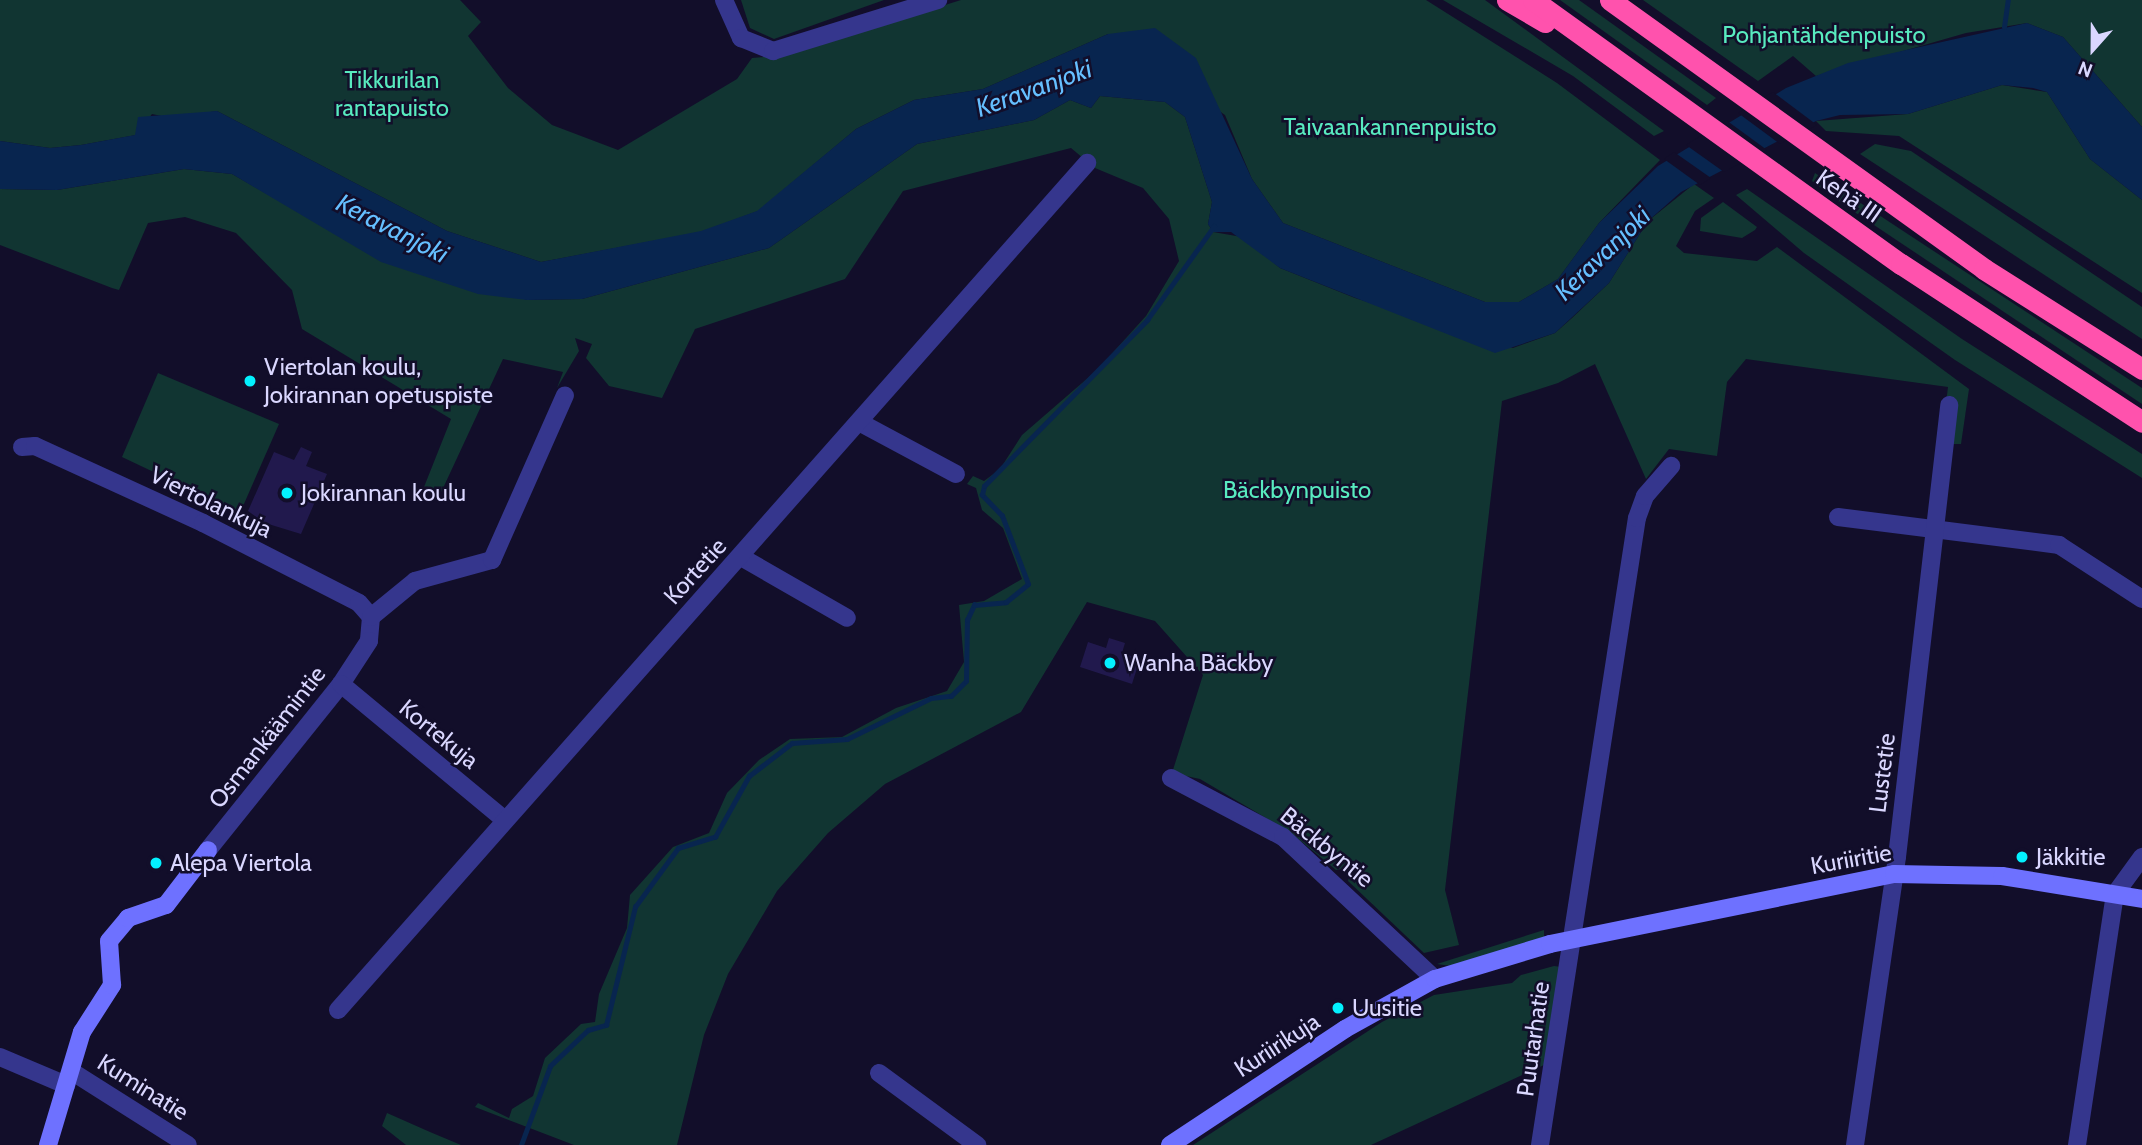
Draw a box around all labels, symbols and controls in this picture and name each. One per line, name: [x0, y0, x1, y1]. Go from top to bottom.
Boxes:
north arrow: [2058, 14, 2128, 84]
park label: Pohjantähdenpuisto: [1722, 21, 1926, 49]
water label: Keravanjoki: [972, 54, 1096, 124]
text: N: [2075, 56, 2096, 82]
park label: Tikkurilan rantapuisto: [335, 66, 449, 122]
park label: Taivaankannenpuisto: [1284, 113, 1496, 141]
street label: Kehä III: [1811, 163, 1887, 229]
water label: Keravanjoki: [331, 188, 453, 270]
water label: Keravanjoki: [1549, 201, 1657, 307]
place label: Viertolan koulu, Jokirannan opetuspiste: [264, 353, 493, 409]
marker: Viertolan koulu, Jokirannan opetuspiste: [242, 373, 258, 389]
street label: Viertolankuja: [145, 460, 277, 544]
park label: Bäckbynpuisto: [1223, 476, 1371, 504]
place label: Jokirannan koulu: [301, 479, 466, 507]
marker: Jokirannan koulu: [279, 485, 295, 501]
street label: Kortetie: [658, 532, 732, 610]
place label: Wanha Bäckby: [1124, 649, 1273, 677]
marker: Wanha Bäckby: [1102, 655, 1118, 671]
street label: Osmankäämintie: [202, 660, 332, 814]
street label: Kortekuja: [394, 693, 484, 775]
street label: Lustetie: [1863, 731, 1901, 815]
street label: Bäckbyntie: [1275, 801, 1379, 893]
street label: Kuriiritie: [1808, 838, 1894, 880]
place label: Jäkkitie: [2036, 843, 2105, 871]
place label: Alepa Viertola: [170, 849, 312, 877]
marker: Jäkkitie: [2014, 849, 2030, 865]
marker: Alepa Viertola: [148, 855, 164, 871]
street label: Puutarhatie: [1511, 980, 1555, 1098]
place label: Uusitie: [1352, 994, 1422, 1022]
marker: Uusitie: [1330, 1000, 1346, 1016]
street label: Kuriirikuja: [1229, 1007, 1325, 1083]
street label: Kuminatie: [92, 1048, 194, 1126]

